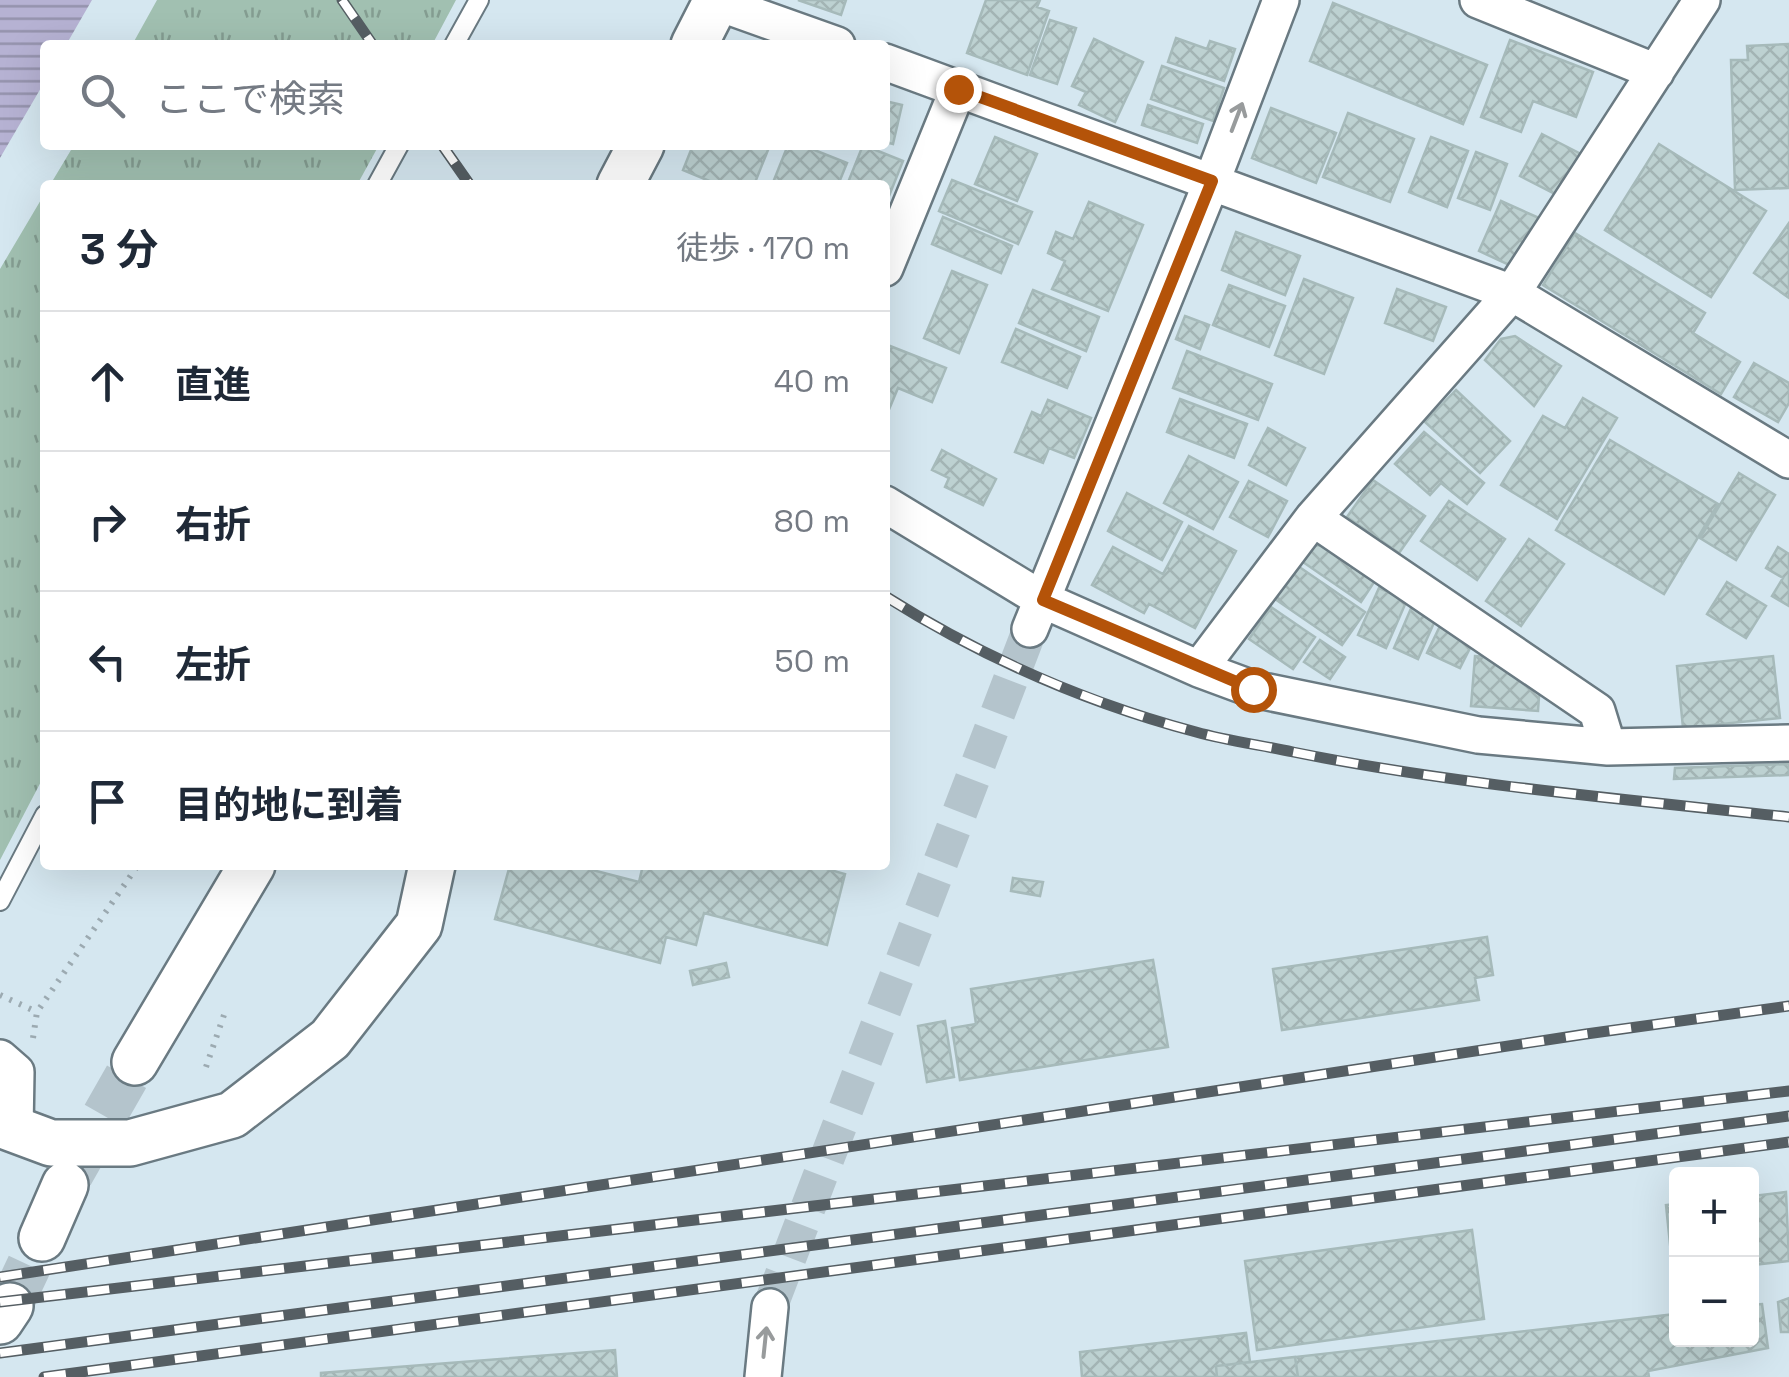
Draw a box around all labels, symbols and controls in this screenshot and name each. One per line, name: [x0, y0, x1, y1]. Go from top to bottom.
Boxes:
search box: [40, 40, 890, 150]
route end: [936, 67, 982, 113]
icon: search: [75, 68, 130, 123]
text: ここで検索: [155, 75, 345, 123]
one-way arrow: [1229, 102, 1247, 132]
text: 3 分: [80, 223, 158, 276]
text: 徒歩 · 170 m: [676, 228, 850, 268]
icon: ahead: [80, 354, 135, 409]
text: 直進: [175, 361, 251, 409]
text: 40 m: [774, 361, 850, 401]
icon: right: [80, 494, 135, 549]
text: 右折: [175, 501, 251, 549]
text: 80 m: [774, 501, 850, 541]
icon: left: [80, 634, 135, 689]
text: 左折: [175, 641, 251, 689]
text: 50 m: [775, 641, 850, 681]
route start: [1231, 667, 1277, 713]
icon: arrive: [80, 774, 135, 829]
text: 目的地に到着: [175, 781, 403, 829]
map controls: [1669, 1167, 1759, 1347]
button: +: [1669, 1167, 1759, 1257]
button: −: [1669, 1257, 1759, 1347]
one-way arrow: [756, 1326, 775, 1358]

